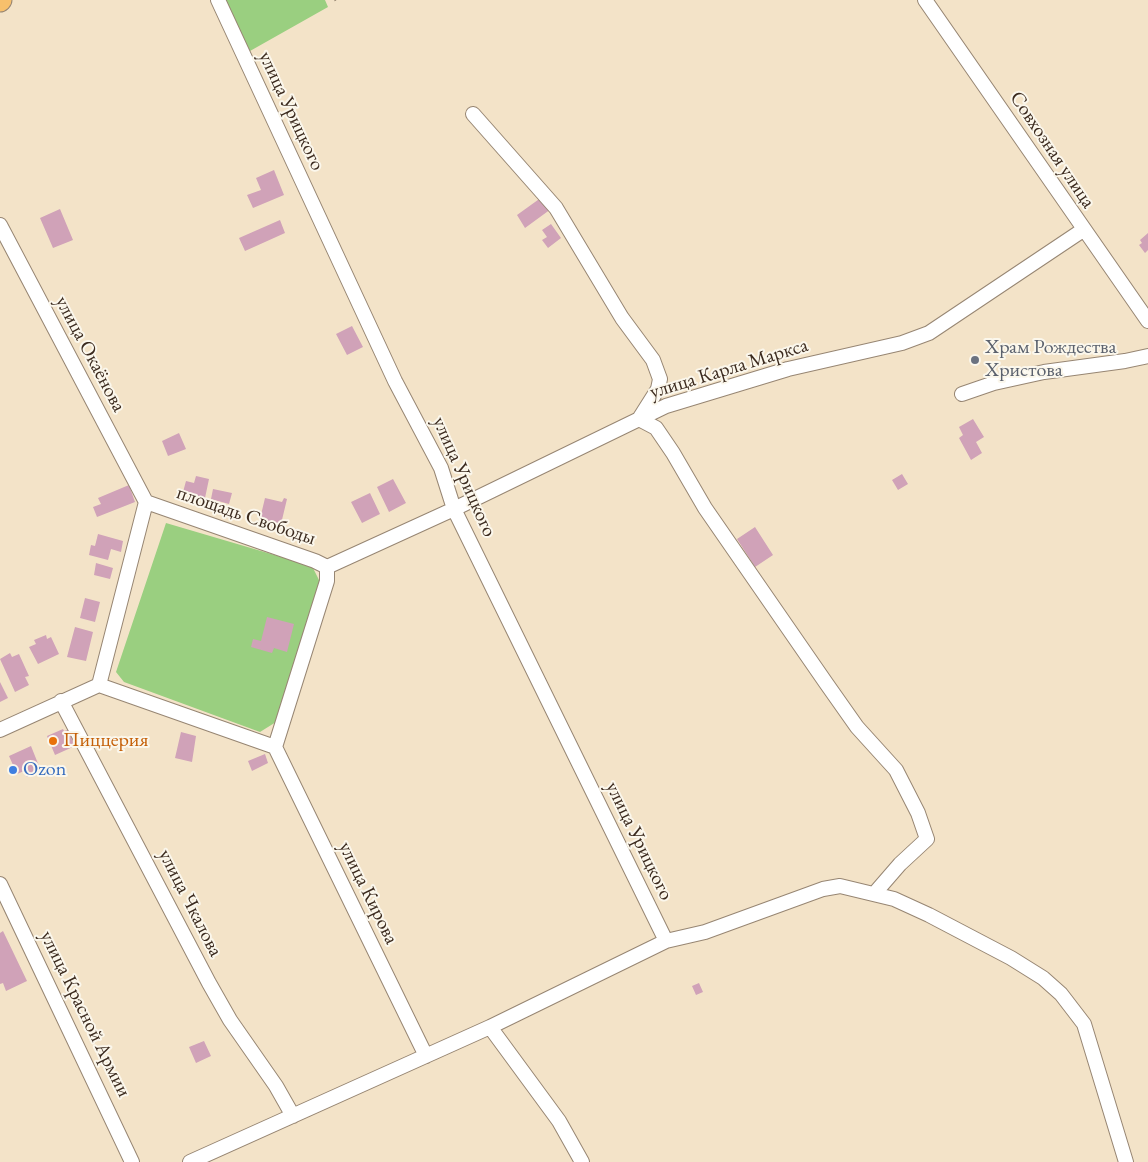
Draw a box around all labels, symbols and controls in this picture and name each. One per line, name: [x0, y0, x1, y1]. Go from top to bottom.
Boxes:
street label: улица Урицкого: [253, 48, 329, 174]
street label: Совхозная улица: [1004, 87, 1100, 213]
street label: улица Окаёнова: [49, 292, 131, 416]
street label: улица Карла Маркса: [647, 334, 811, 404]
place label: Храм Рождества Христова: [985, 336, 1117, 383]
marker: Храм Рождества Христова: [969, 354, 981, 366]
street label: улица Урицкого: [427, 413, 501, 541]
street label: площадь Свободы: [173, 481, 319, 551]
place label: Пиццерия: [63, 729, 148, 753]
marker: Пиццерия: [47, 735, 59, 747]
place label: Ozon: [23, 758, 66, 782]
marker: Ozon: [7, 764, 19, 776]
street label: улица Урицкого: [600, 778, 678, 904]
street label: улица Кирова: [333, 838, 403, 948]
street label: улица Чкалова: [153, 845, 227, 961]
street label: улица Красной Армии: [34, 927, 136, 1101]

